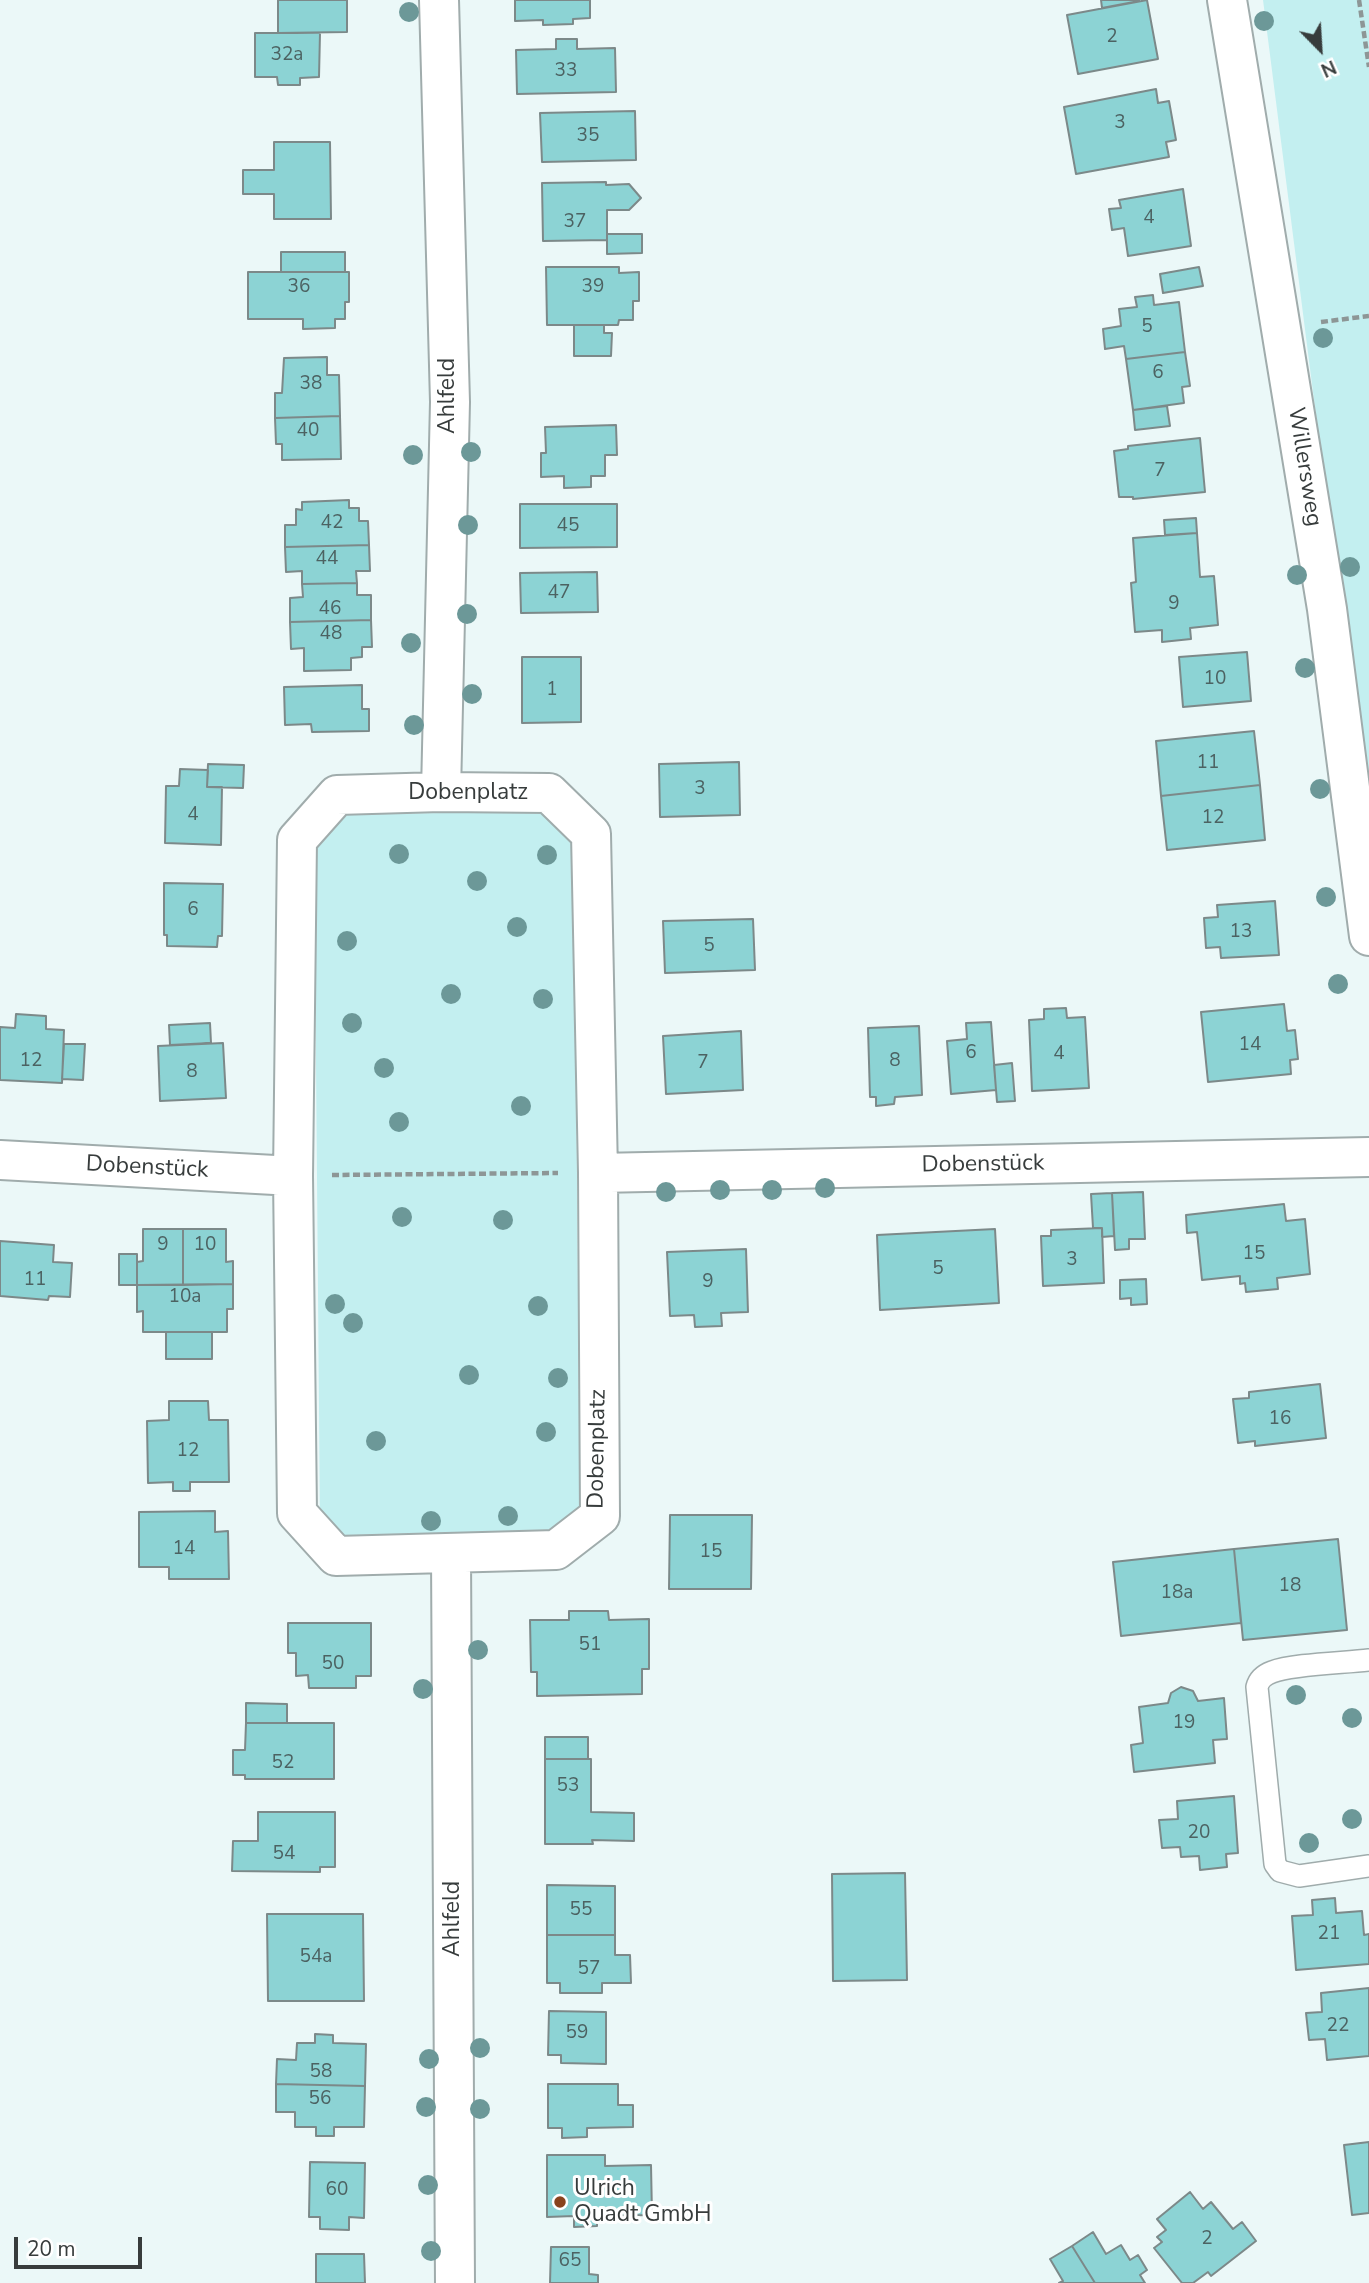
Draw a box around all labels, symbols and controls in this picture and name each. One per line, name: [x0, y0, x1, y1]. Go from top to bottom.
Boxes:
north arrow: [1285, 14, 1355, 84]
house number: 2: [1106, 26, 1118, 48]
house number: 32a: [271, 44, 303, 66]
text: N: [1317, 53, 1340, 83]
house number: 33: [555, 60, 577, 82]
house number: 3: [1114, 112, 1126, 134]
house number: 35: [577, 125, 599, 147]
house number: 4: [1143, 207, 1155, 229]
house number: 37: [564, 211, 586, 233]
house number: 36: [288, 276, 310, 298]
house number: 39: [582, 276, 604, 298]
house number: 5: [1141, 316, 1153, 338]
street label: Ahlfeld: [434, 358, 462, 434]
house number: 6: [1152, 362, 1164, 384]
house number: 38: [300, 373, 322, 395]
street label: Willersweg: [1281, 405, 1327, 529]
house number: 40: [297, 420, 319, 442]
house number: 7: [1154, 460, 1166, 482]
house number: 42: [321, 512, 343, 534]
house number: 45: [557, 515, 579, 537]
house number: 44: [316, 548, 338, 570]
house number: 47: [548, 582, 570, 604]
house number: 9: [1168, 593, 1180, 615]
house number: 46: [319, 598, 341, 620]
house number: 48: [320, 623, 342, 645]
house number: 10: [1204, 668, 1226, 690]
house number: 1: [546, 679, 558, 701]
house number: 11: [1197, 752, 1219, 774]
house number: 3: [694, 778, 706, 800]
street label: Dobenplatz: [408, 779, 528, 807]
house number: 4: [187, 804, 199, 826]
house number: 12: [1202, 807, 1224, 829]
house number: 6: [187, 899, 199, 921]
house number: 13: [1230, 921, 1252, 943]
house number: 5: [703, 935, 715, 957]
house number: 14: [1239, 1034, 1261, 1056]
house number: 6: [965, 1042, 977, 1064]
house number: 4: [1053, 1043, 1065, 1065]
house number: 12: [20, 1050, 42, 1072]
house number: 8: [889, 1050, 901, 1072]
house number: 7: [697, 1052, 709, 1074]
house number: 8: [186, 1061, 198, 1083]
street label: Dobenstück: [921, 1150, 1045, 1180]
street label: Dobenstück: [85, 1151, 209, 1185]
house number: 9: [157, 1234, 169, 1256]
house number: 10: [194, 1234, 216, 1256]
house number: 15: [1243, 1243, 1265, 1265]
house number: 3: [1066, 1249, 1078, 1271]
house number: 5: [932, 1258, 944, 1280]
house number: 11: [24, 1269, 46, 1291]
house number: 9: [702, 1271, 714, 1293]
house number: 10a: [169, 1286, 201, 1308]
street label: Dobenplatz: [583, 1389, 613, 1509]
house number: 16: [1269, 1408, 1291, 1430]
house number: 12: [177, 1440, 199, 1462]
house number: 14: [173, 1538, 195, 1560]
house number: 15: [700, 1541, 722, 1563]
house number: 18: [1279, 1575, 1301, 1597]
house number: 18a: [1161, 1582, 1193, 1604]
house number: 51: [579, 1634, 601, 1656]
house number: 50: [322, 1653, 344, 1675]
house number: 19: [1173, 1712, 1195, 1734]
house number: 52: [272, 1752, 294, 1774]
house number: 53: [557, 1775, 579, 1797]
house number: 20: [1188, 1822, 1210, 1844]
house number: 54: [273, 1843, 295, 1865]
street label: Ahlfeld: [439, 1881, 467, 1957]
house number: 55: [570, 1899, 592, 1921]
house number: 21: [1318, 1923, 1340, 1945]
house number: 54a: [300, 1946, 332, 1968]
house number: 57: [578, 1958, 600, 1980]
house number: 22: [1327, 2015, 1349, 2037]
house number: 59: [566, 2022, 588, 2044]
house number: 58: [310, 2061, 332, 2083]
house number: 56: [309, 2088, 331, 2110]
place label: Ulrich Quadt GmbH: [574, 2175, 711, 2229]
house number: 60: [326, 2179, 348, 2201]
marker: Ulrich Quadt GmbH: [552, 2194, 568, 2210]
scale bar: [18, 2224, 145, 2268]
house number: 2: [1201, 2228, 1213, 2250]
text: 20 m: [27, 2235, 76, 2263]
house number: 65: [559, 2250, 581, 2272]

